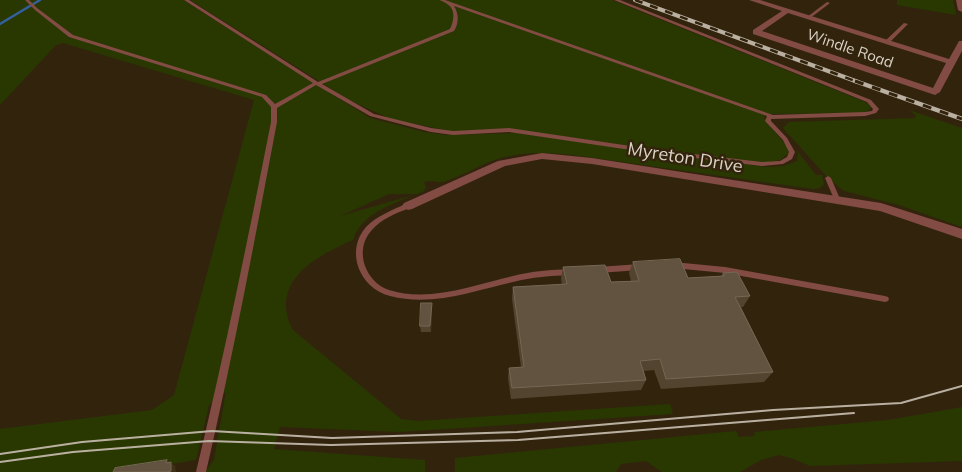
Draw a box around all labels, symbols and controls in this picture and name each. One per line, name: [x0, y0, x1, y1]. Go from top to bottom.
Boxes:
street label: Windle Road: [804, 26, 896, 72]
street label: Myreton Drive: [626, 138, 744, 178]

